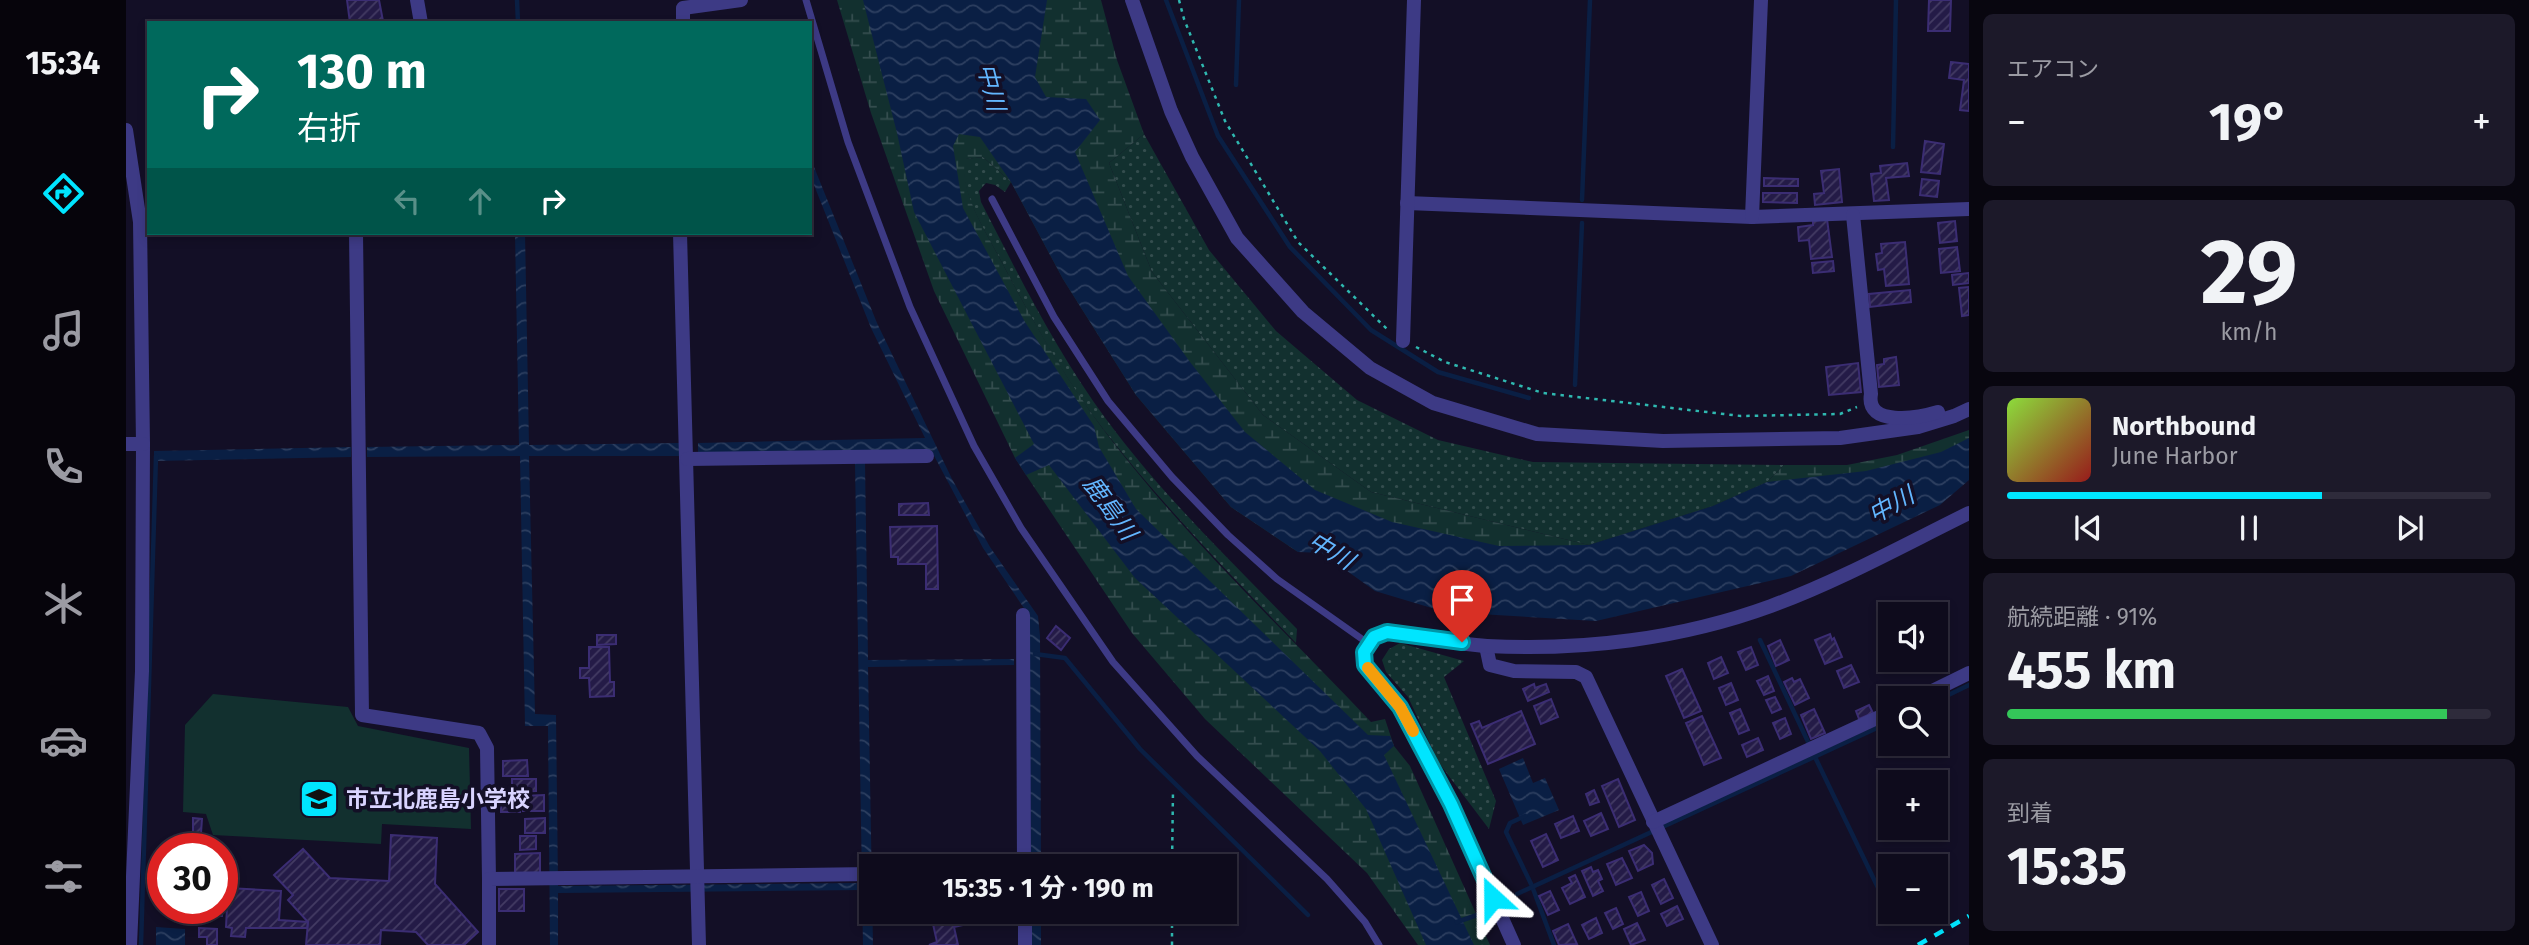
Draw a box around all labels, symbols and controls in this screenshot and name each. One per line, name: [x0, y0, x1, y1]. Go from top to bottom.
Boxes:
text: 130 m: [297, 42, 427, 101]
text: 15:34: [26, 44, 100, 82]
icon: right: [182, 49, 273, 140]
text: エアコン: [2007, 55, 2099, 83]
water label: 中川: [972, 60, 1011, 117]
text: 19°: [2209, 91, 2289, 154]
text: −: [2007, 99, 2026, 145]
text: +: [2472, 99, 2491, 145]
text: 右折: [297, 109, 361, 147]
icon: directions: [39, 169, 88, 218]
icon: left: [388, 182, 426, 220]
icon: ahead: [461, 182, 499, 220]
icon: right: [534, 182, 572, 220]
text: 29: [2200, 218, 2298, 327]
icon: music: [39, 306, 88, 355]
text: km/h: [2221, 318, 2277, 346]
text: Northbound: [2112, 411, 2256, 442]
icon: phone: [39, 442, 88, 491]
text: June Harbor: [2112, 442, 2238, 470]
water label: 鹿島川: [1078, 471, 1144, 548]
water label: 中川: [1863, 480, 1921, 529]
icon: previous: [2069, 509, 2107, 547]
icon: pause: [2230, 509, 2268, 547]
icon: next: [2391, 509, 2429, 547]
water label: 中川: [1303, 527, 1361, 577]
pin: [1432, 570, 1492, 642]
icon: climate: [39, 579, 88, 628]
icon: arrive: [1443, 581, 1481, 619]
map controls: [1878, 602, 1948, 924]
button: sound: [1878, 602, 1948, 672]
text: 航続距離 · 91%: [2007, 603, 2157, 631]
text: 455 km: [2007, 639, 2176, 702]
button: search: [1878, 686, 1948, 756]
icon: car: [39, 716, 88, 765]
button: +: [1878, 770, 1948, 840]
school or university icon: 市立北鹿島小学校: [298, 778, 340, 820]
place label: 市立北鹿島小学校: [346, 785, 530, 813]
text: 到着: [2007, 799, 2053, 827]
speed limit sign: 30: [147, 833, 238, 924]
text: 15:35: [2007, 835, 2127, 898]
icon: filters: [39, 852, 88, 901]
button: −: [1878, 854, 1948, 924]
position arrow: [1456, 861, 1530, 935]
text: 15:35 · 1 分 · 190 m: [942, 873, 1154, 904]

